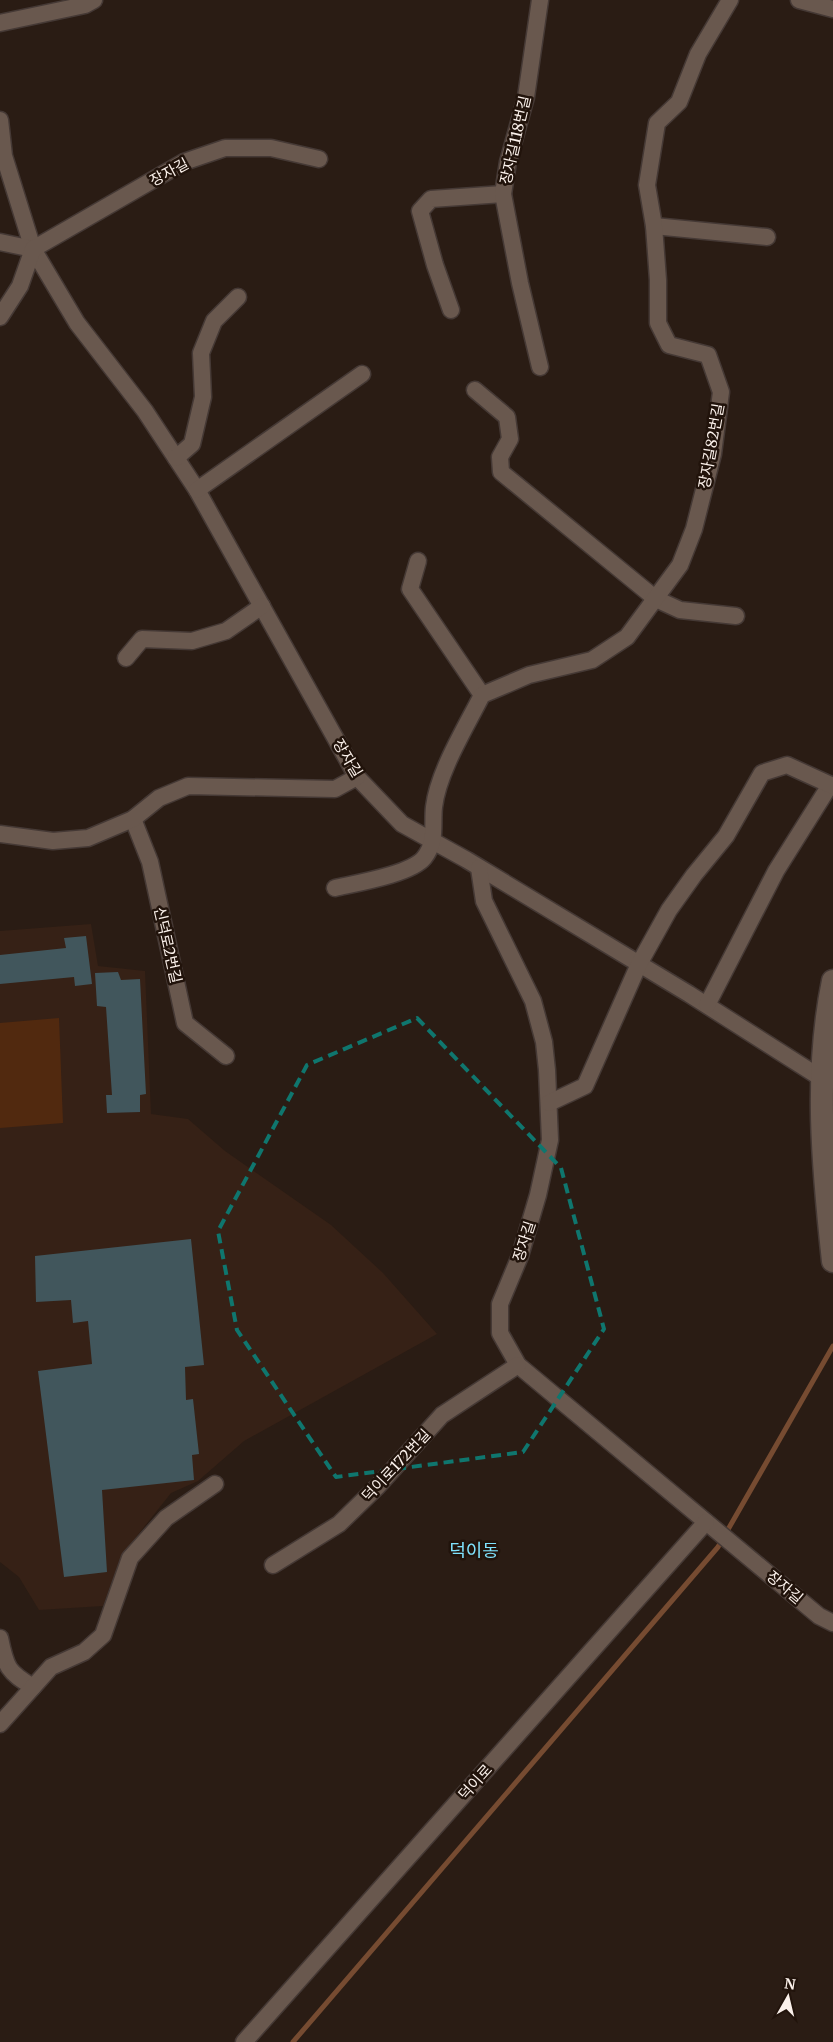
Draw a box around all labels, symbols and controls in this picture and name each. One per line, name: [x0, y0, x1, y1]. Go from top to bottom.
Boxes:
street label: 장자길118번길: [496, 94, 534, 186]
street label: 장자길: [146, 154, 192, 190]
street label: 장자길82번길: [694, 402, 728, 490]
street label: 장자길: [329, 735, 367, 781]
street label: 신덕로2번길: [150, 905, 186, 985]
street label: 장자길: [509, 1218, 539, 1264]
street label: 덕이로172번길: [358, 1425, 434, 1505]
district label: 덕이동: [449, 1539, 499, 1562]
street label: 장자길: [763, 1566, 807, 1608]
street label: 덕이로: [454, 1760, 496, 1804]
north arrow: [763, 1972, 813, 2022]
text: N: [783, 1974, 797, 1994]

